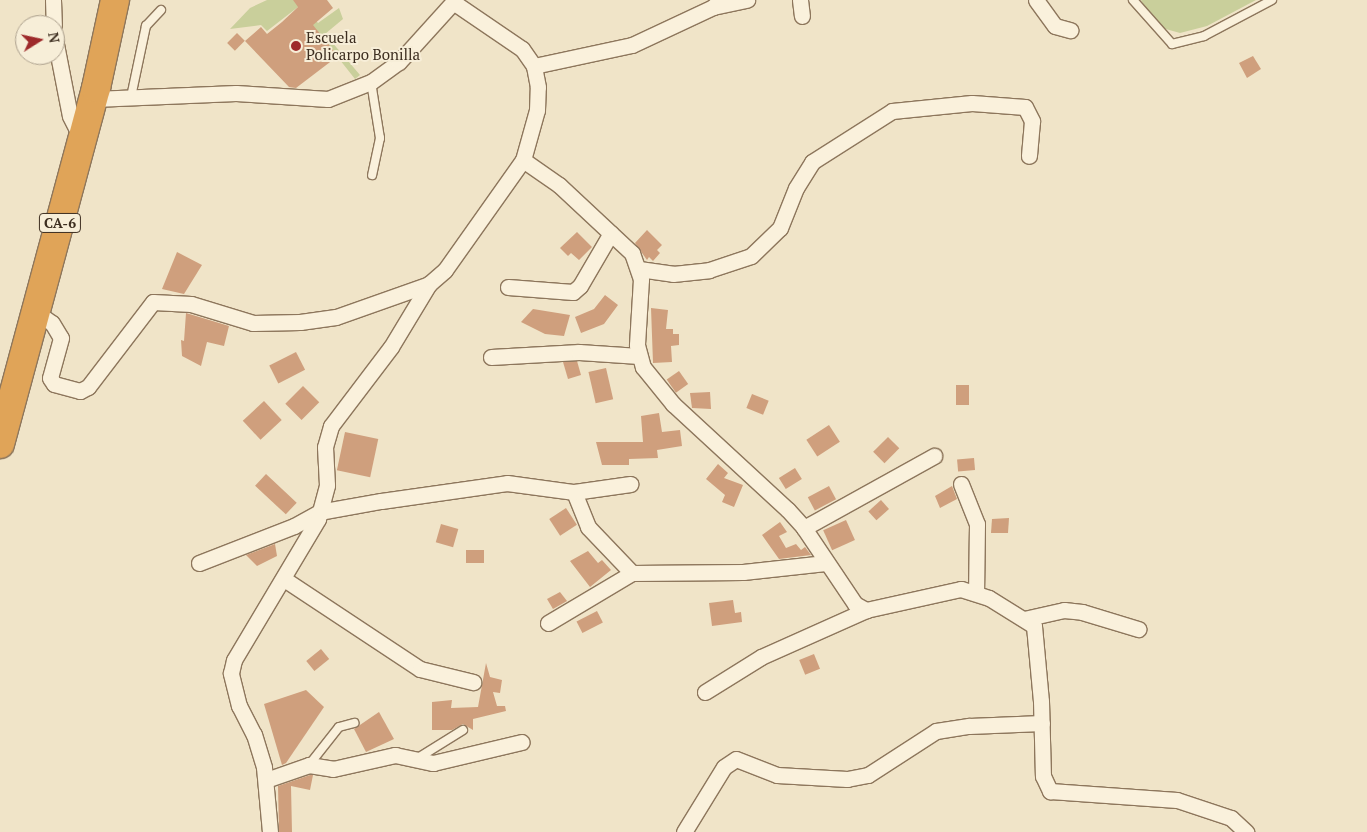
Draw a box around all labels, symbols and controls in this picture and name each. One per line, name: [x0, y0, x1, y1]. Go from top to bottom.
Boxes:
north arrow: [15, 15, 65, 65]
place label: Escuela Policarpo Bonilla: [306, 28, 420, 63]
text: N: [44, 31, 65, 44]
marker: Escuela Policarpo Bonilla: [290, 40, 302, 52]
road number: CA-6: [39, 212, 81, 234]

